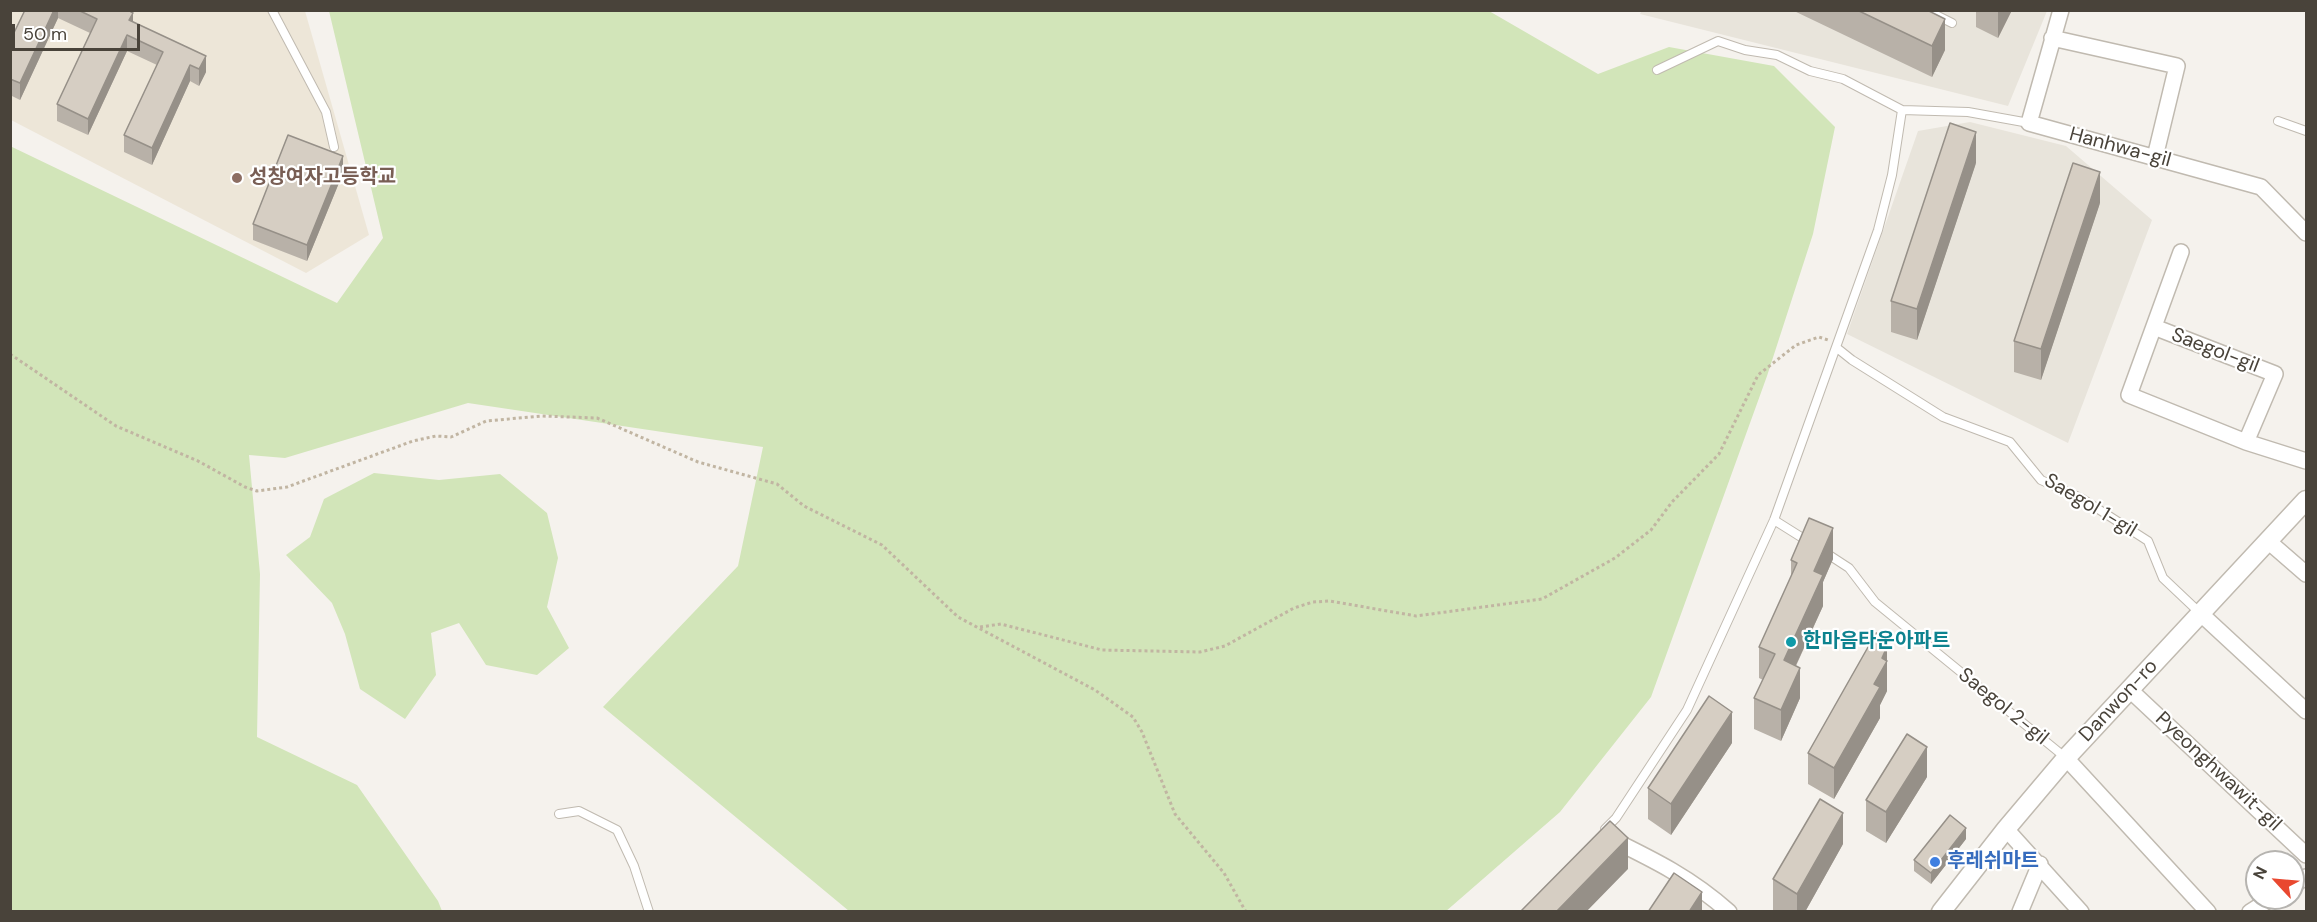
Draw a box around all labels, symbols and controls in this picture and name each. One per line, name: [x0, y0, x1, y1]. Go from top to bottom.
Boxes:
scale bar: [15, 12, 142, 50]
text: 50 m: [23, 22, 67, 46]
street label: Hanhwa-gil: [2066, 123, 2174, 173]
place label: 성창여자고등학교: [249, 166, 396, 190]
marker: 성창여자고등학교: [230, 171, 244, 185]
street label: Saegol-gil: [2168, 323, 2262, 379]
street label: Saegol 1-gil: [2039, 469, 2141, 543]
place label: 한마음타운아파트: [1803, 630, 1950, 654]
marker: 한마음타운아파트: [1784, 635, 1798, 649]
street label: Danwon-ro: [2075, 655, 2163, 747]
street label: Saegol 2-gil: [1953, 663, 2053, 751]
street label: Pyeonghwawit-gil: [2150, 707, 2286, 837]
place label: 후레쉬마트: [1947, 850, 2039, 874]
north arrow: [2245, 850, 2305, 910]
marker: 후레쉬마트: [1928, 855, 1942, 869]
text: N: [2248, 863, 2272, 883]

